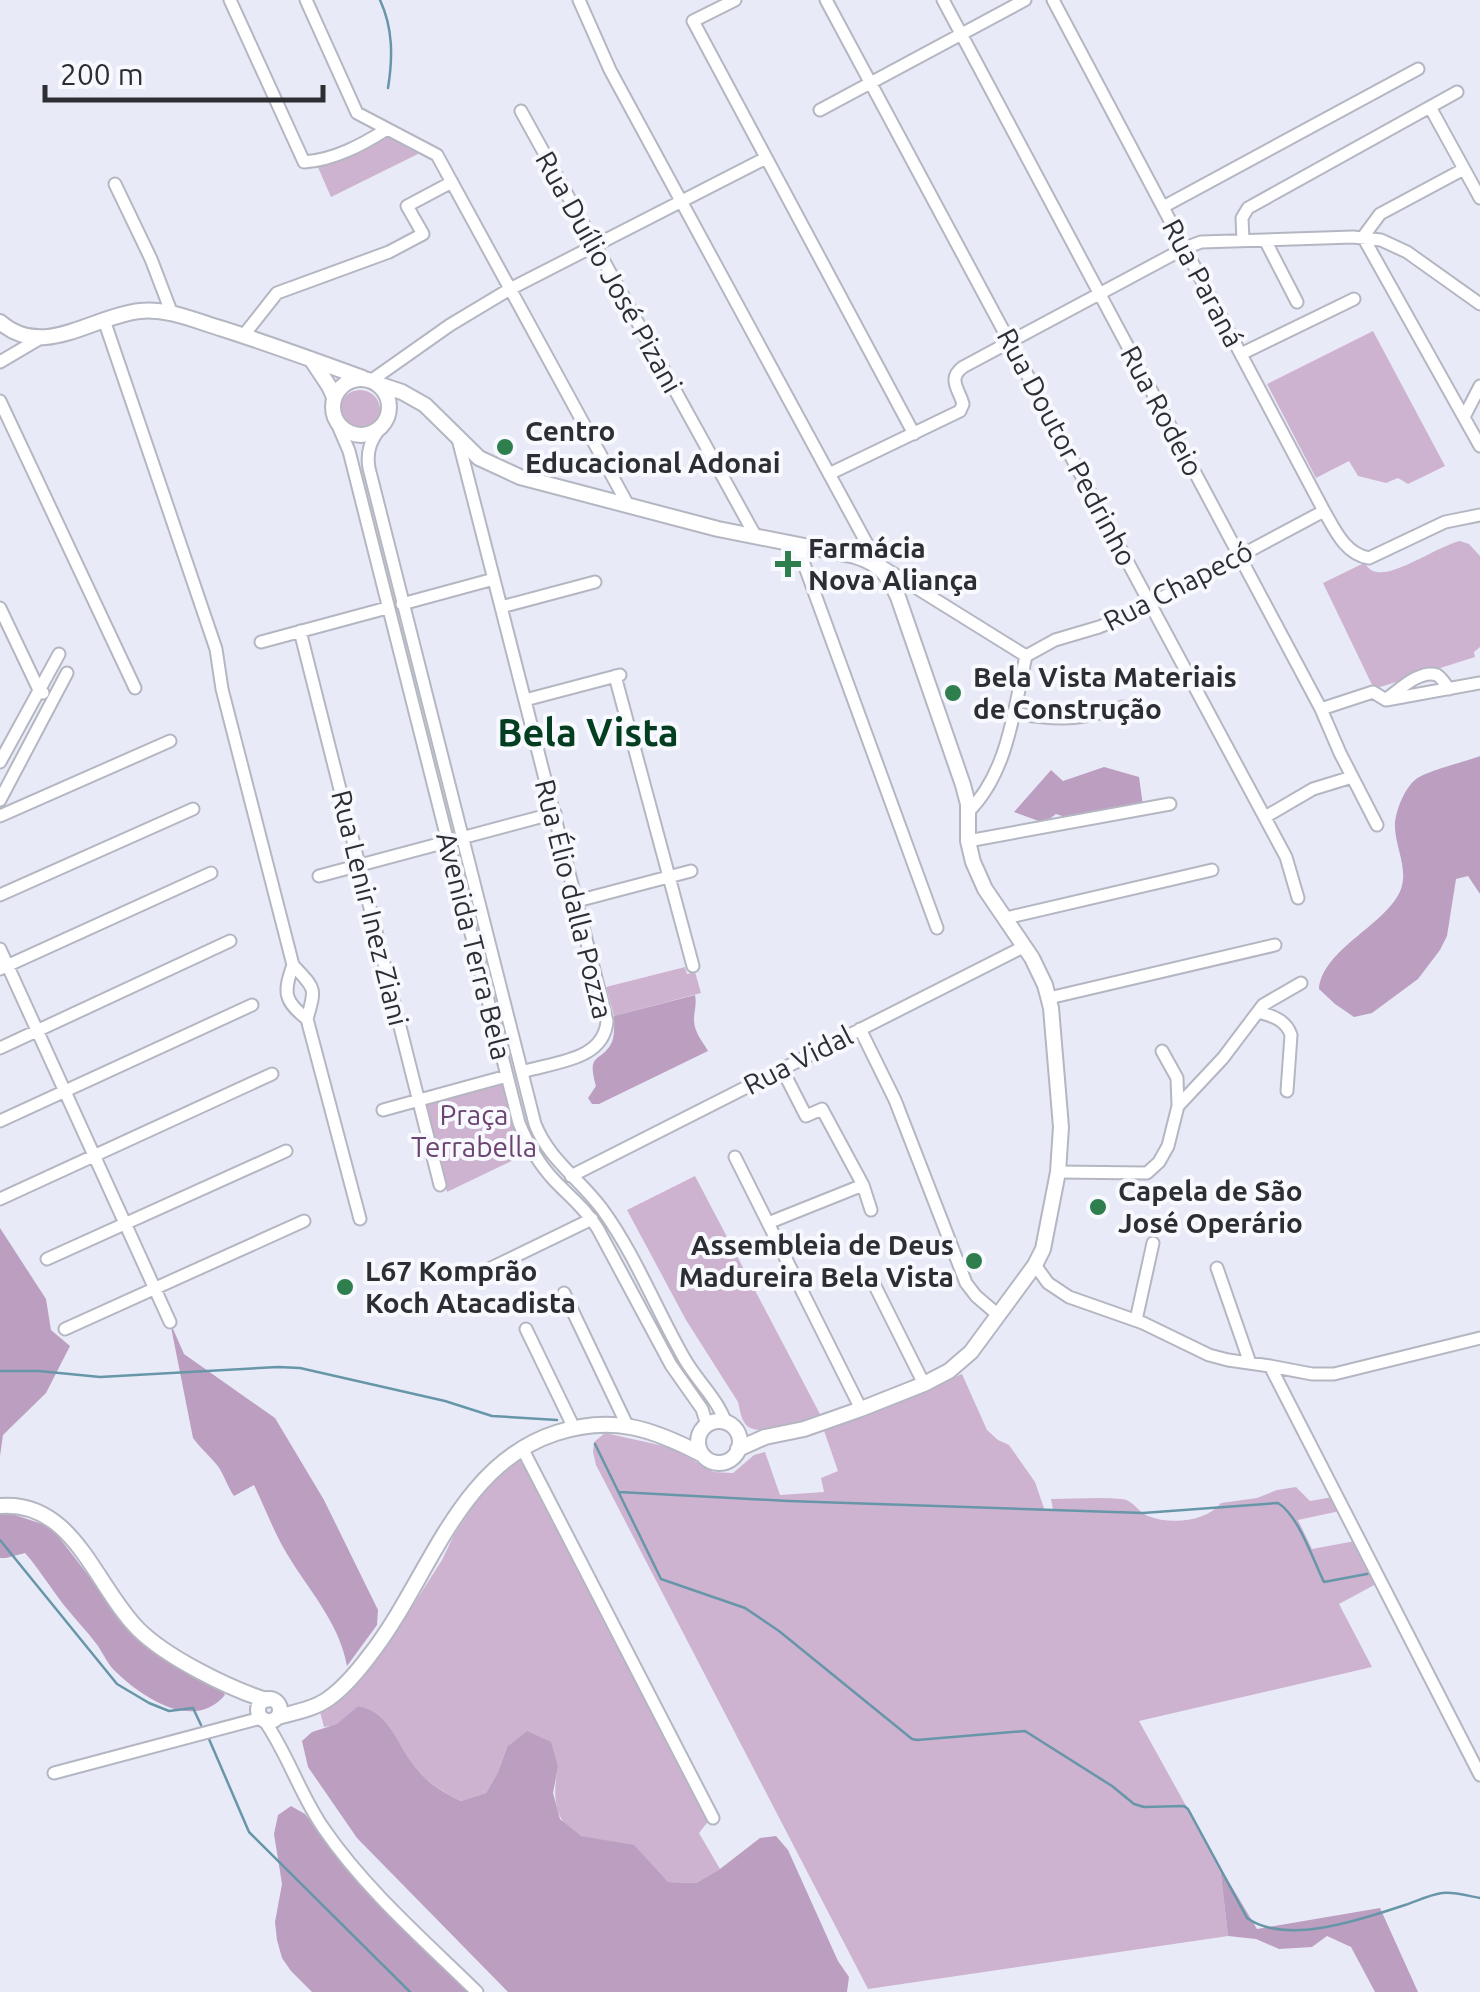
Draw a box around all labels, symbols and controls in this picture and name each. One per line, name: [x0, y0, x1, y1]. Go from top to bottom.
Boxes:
scale bar: [45, 40, 322, 102]
text: 200 m: [60, 57, 144, 91]
street label: Rua Duílio José Pizani: [530, 146, 689, 398]
street label: Rua Paraná: [1157, 213, 1250, 352]
street label: Rua Doutor Pedrinho: [992, 323, 1143, 571]
street label: Rua Rodeio: [1115, 340, 1210, 481]
place label: Centro Educacional Adonai: [525, 415, 780, 478]
marker: Centro Educacional Adonai: [494, 436, 516, 458]
place label: Farmácia Nova Aliança: [808, 532, 978, 596]
street label: Rua Chapecó: [1098, 535, 1257, 636]
marker: Farmácia Nova Aliança: [777, 553, 799, 575]
place label: Bela Vista Materiais de Construção: [973, 661, 1237, 725]
marker: Bela Vista Materiais de Construção: [942, 682, 964, 704]
district label: Bela Vista: [497, 711, 679, 753]
street label: Rua Élio dalla Pozza: [530, 776, 620, 1022]
street label: Rua Lenir Inez Ziani: [326, 787, 415, 1029]
street label: Avenida Terra Bela: [431, 829, 518, 1063]
street label: Rua Vidal: [738, 1019, 857, 1100]
park label: Praça Terrabella: [411, 1099, 537, 1162]
place label: Capela de São José Operário: [1118, 1175, 1303, 1238]
marker: Capela de São José Operário: [1087, 1196, 1109, 1218]
place label: Assembleia de Deus Madureira Bela Vista: [679, 1229, 954, 1292]
marker: Assembleia de Deus Madureira Bela Vista: [963, 1250, 985, 1272]
place label: L67 Komprão Koch Atacadista: [365, 1255, 576, 1318]
marker: L67 Komprão Koch Atacadista: [334, 1276, 356, 1298]

